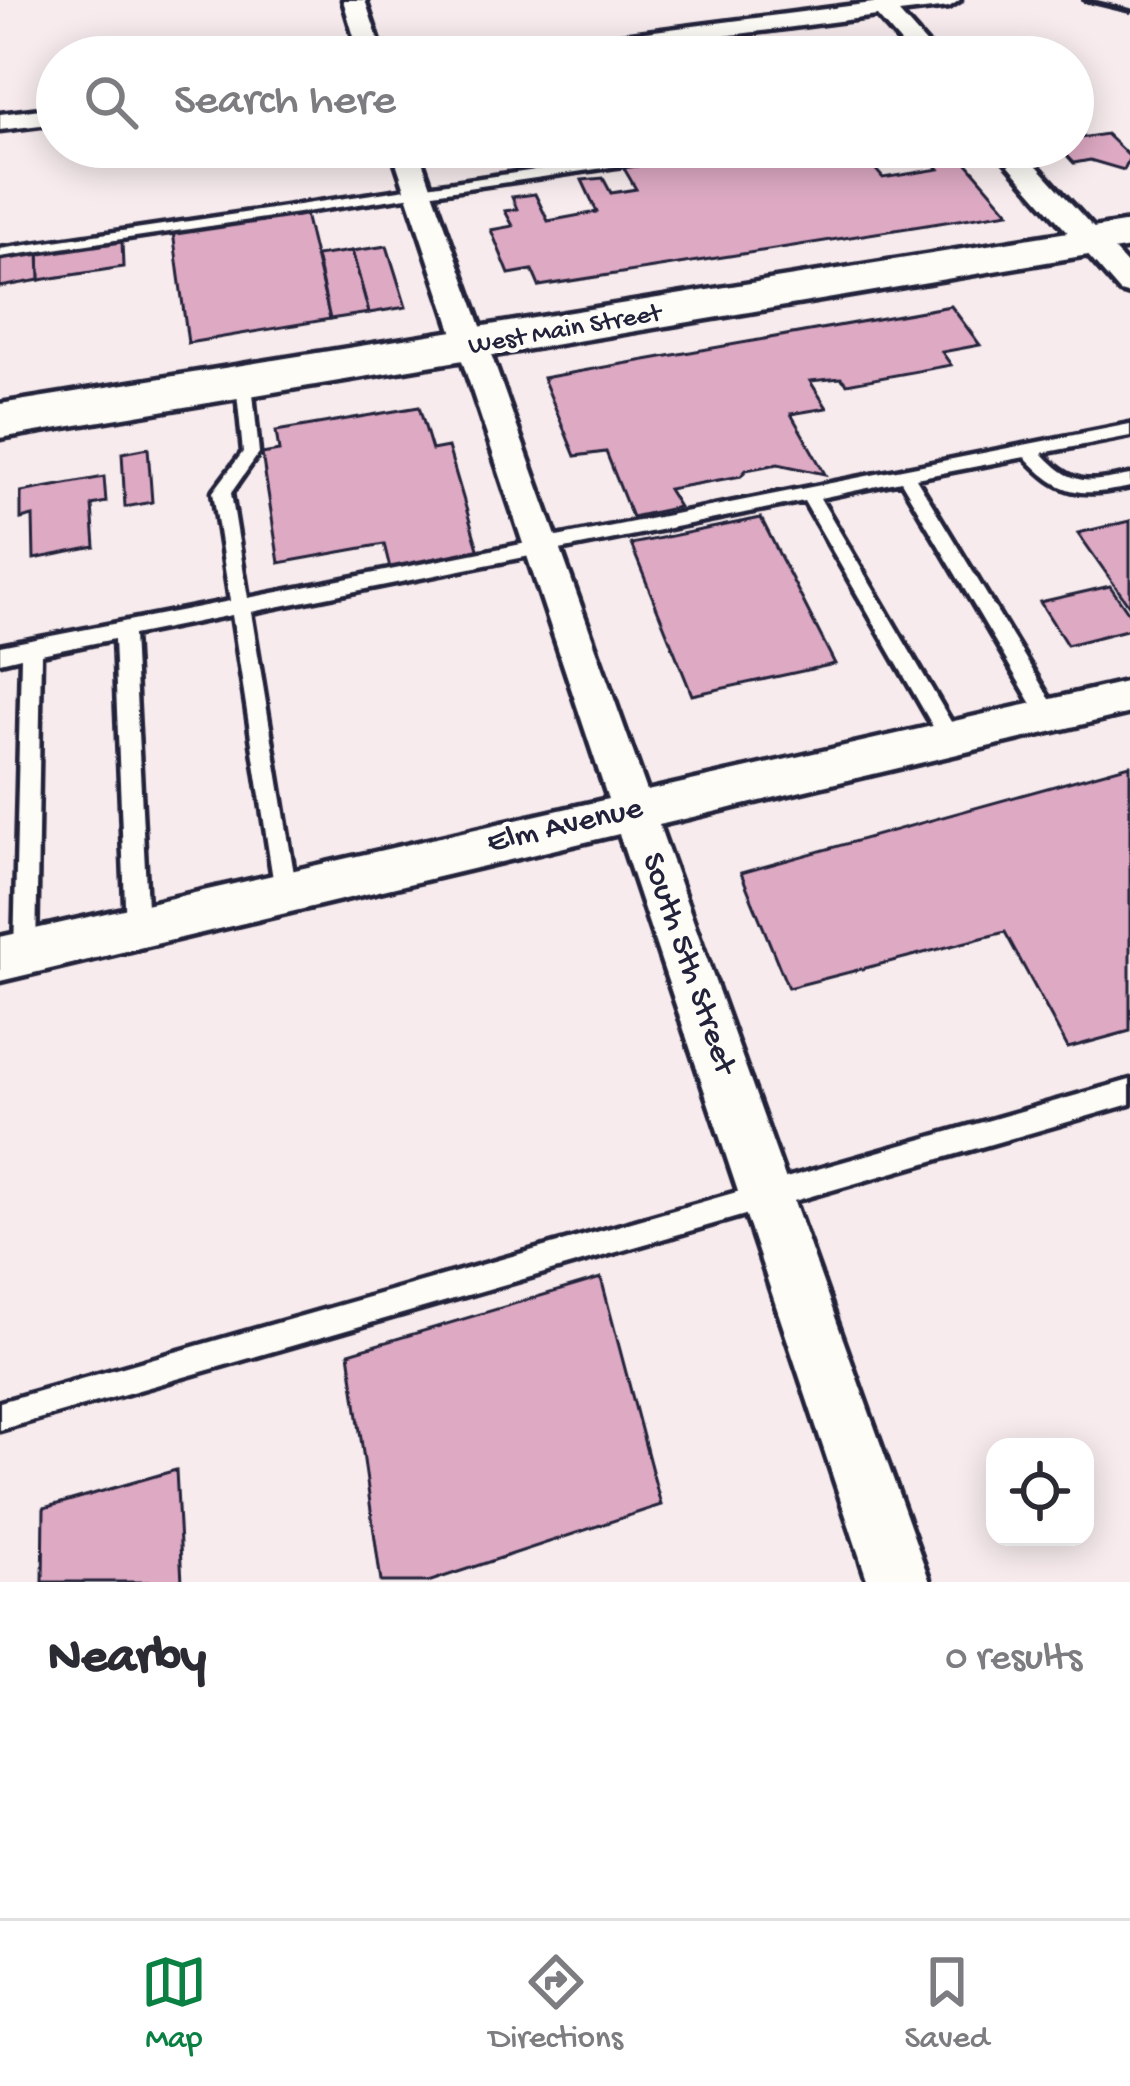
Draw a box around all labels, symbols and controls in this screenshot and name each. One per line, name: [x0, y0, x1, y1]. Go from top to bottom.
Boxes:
search box: [36, 36, 1094, 168]
icon: search: [78, 69, 144, 135]
text: Search here: [174, 76, 396, 129]
street label: West Main Street: [466, 298, 666, 364]
street label: Elm Avenue: [484, 790, 647, 863]
street label: South 5th Street: [631, 848, 743, 1082]
map controls: [986, 1438, 1094, 1546]
button: locate: [986, 1438, 1094, 1546]
text: Nearby: [48, 1630, 206, 1690]
text: 0 results: [945, 1637, 1082, 1683]
tab: Map: [141, 1949, 207, 2059]
tab: Directions: [489, 1949, 623, 2059]
tab: Saved: [905, 1949, 989, 2059]

